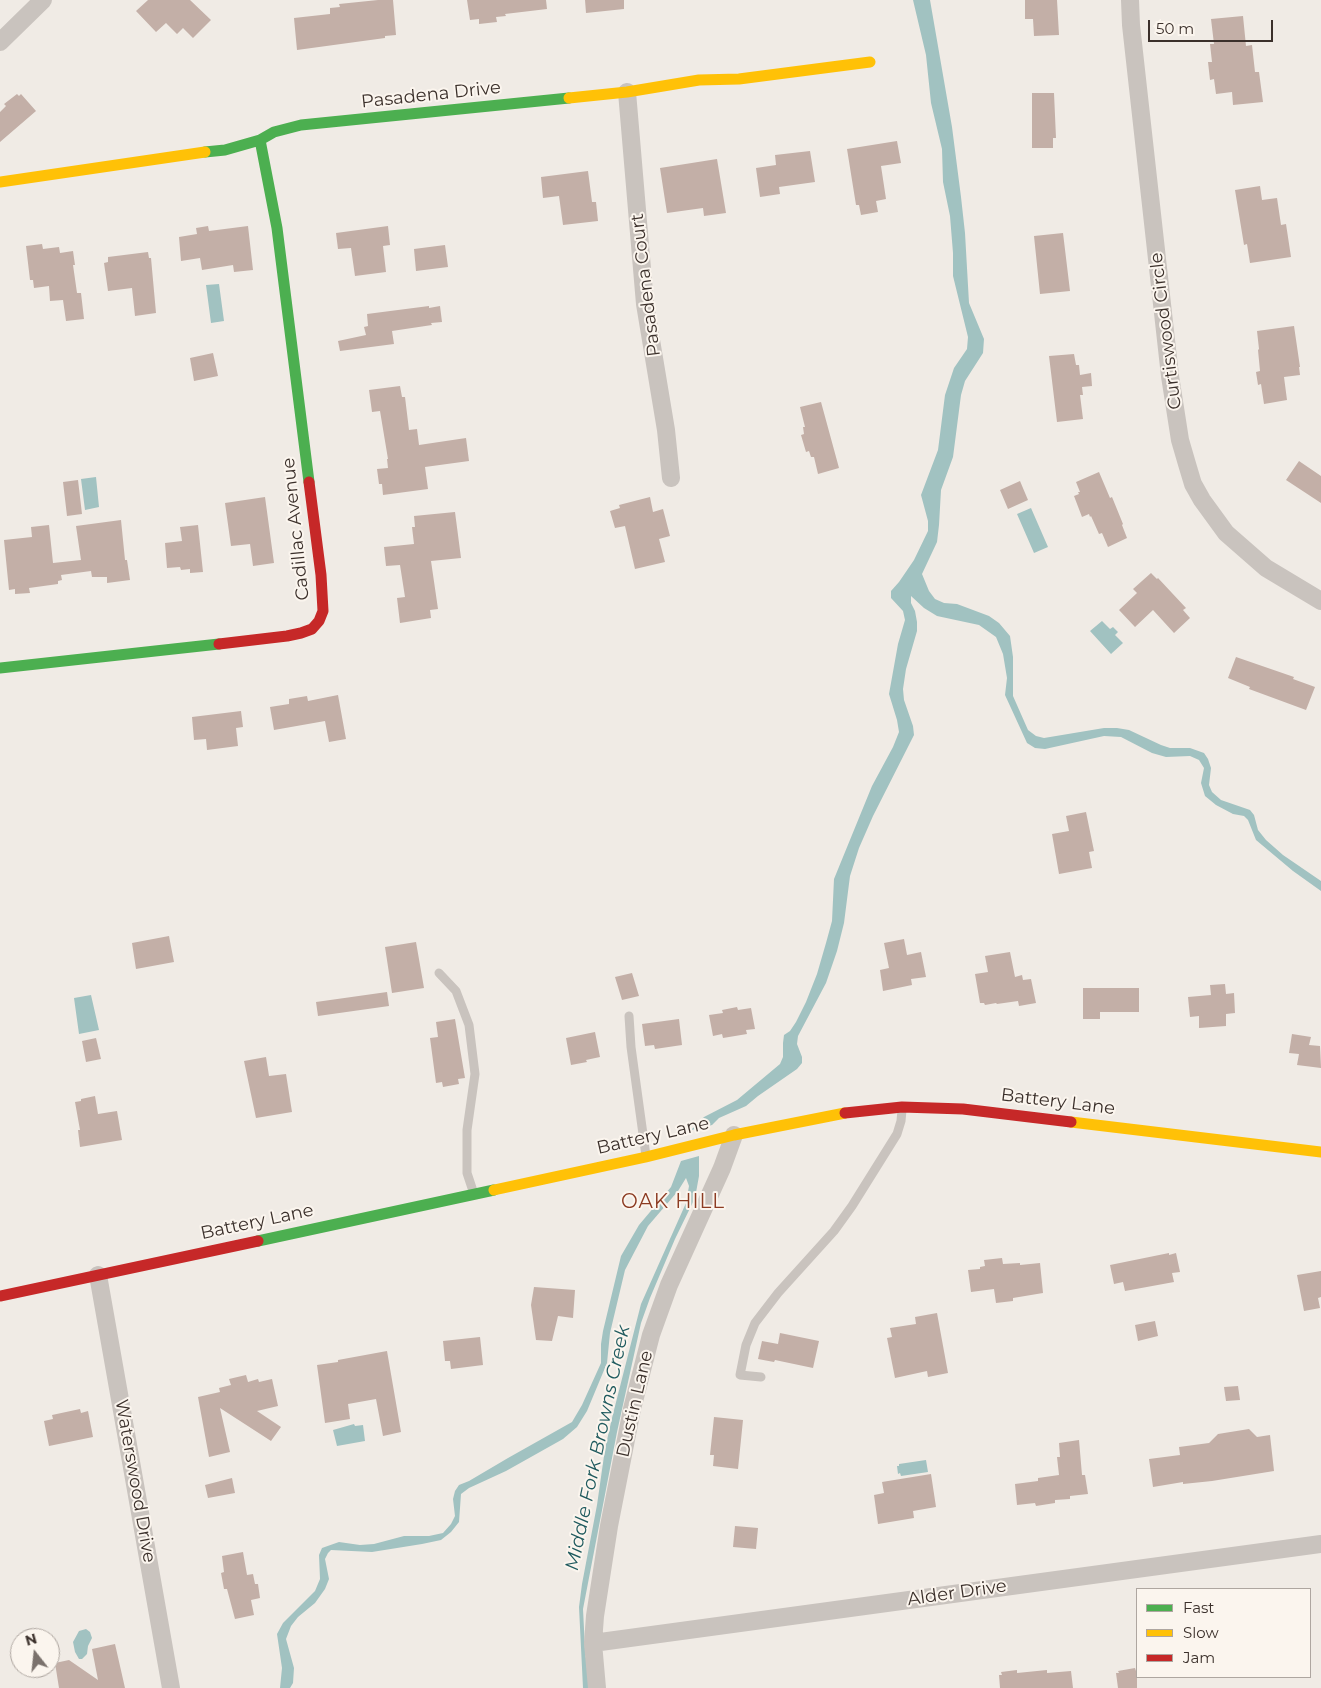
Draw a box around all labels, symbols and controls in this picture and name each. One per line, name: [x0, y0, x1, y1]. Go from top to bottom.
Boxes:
scale bar: [1151, 10, 1276, 42]
text: 50 m: [1156, 19, 1194, 38]
street label: Pasadena Drive: [360, 77, 502, 113]
street label: Pasadena Court: [627, 212, 665, 358]
street label: Curtiswood Circle: [1146, 251, 1186, 411]
street label: Cadillac Avenue: [278, 457, 314, 601]
street label: Battery Lane: [1000, 1084, 1116, 1120]
street label: Battery Lane: [595, 1113, 711, 1159]
district label: OAK HILL: [620, 1190, 726, 1214]
street label: Battery Lane: [199, 1199, 315, 1245]
water label: Middle Fork Browns Creek: [561, 1323, 635, 1573]
street label: Dustin Lane: [612, 1348, 658, 1460]
street label: Waterswood Drive: [110, 1398, 160, 1564]
street label: Alder Drive: [906, 1575, 1008, 1611]
legend: [1136, 1588, 1311, 1678]
text: Fast: [1183, 1598, 1214, 1617]
text: Slow: [1183, 1623, 1219, 1642]
north arrow: [10, 1628, 60, 1678]
text: N: [23, 1629, 39, 1650]
text: Jam: [1183, 1648, 1215, 1667]

